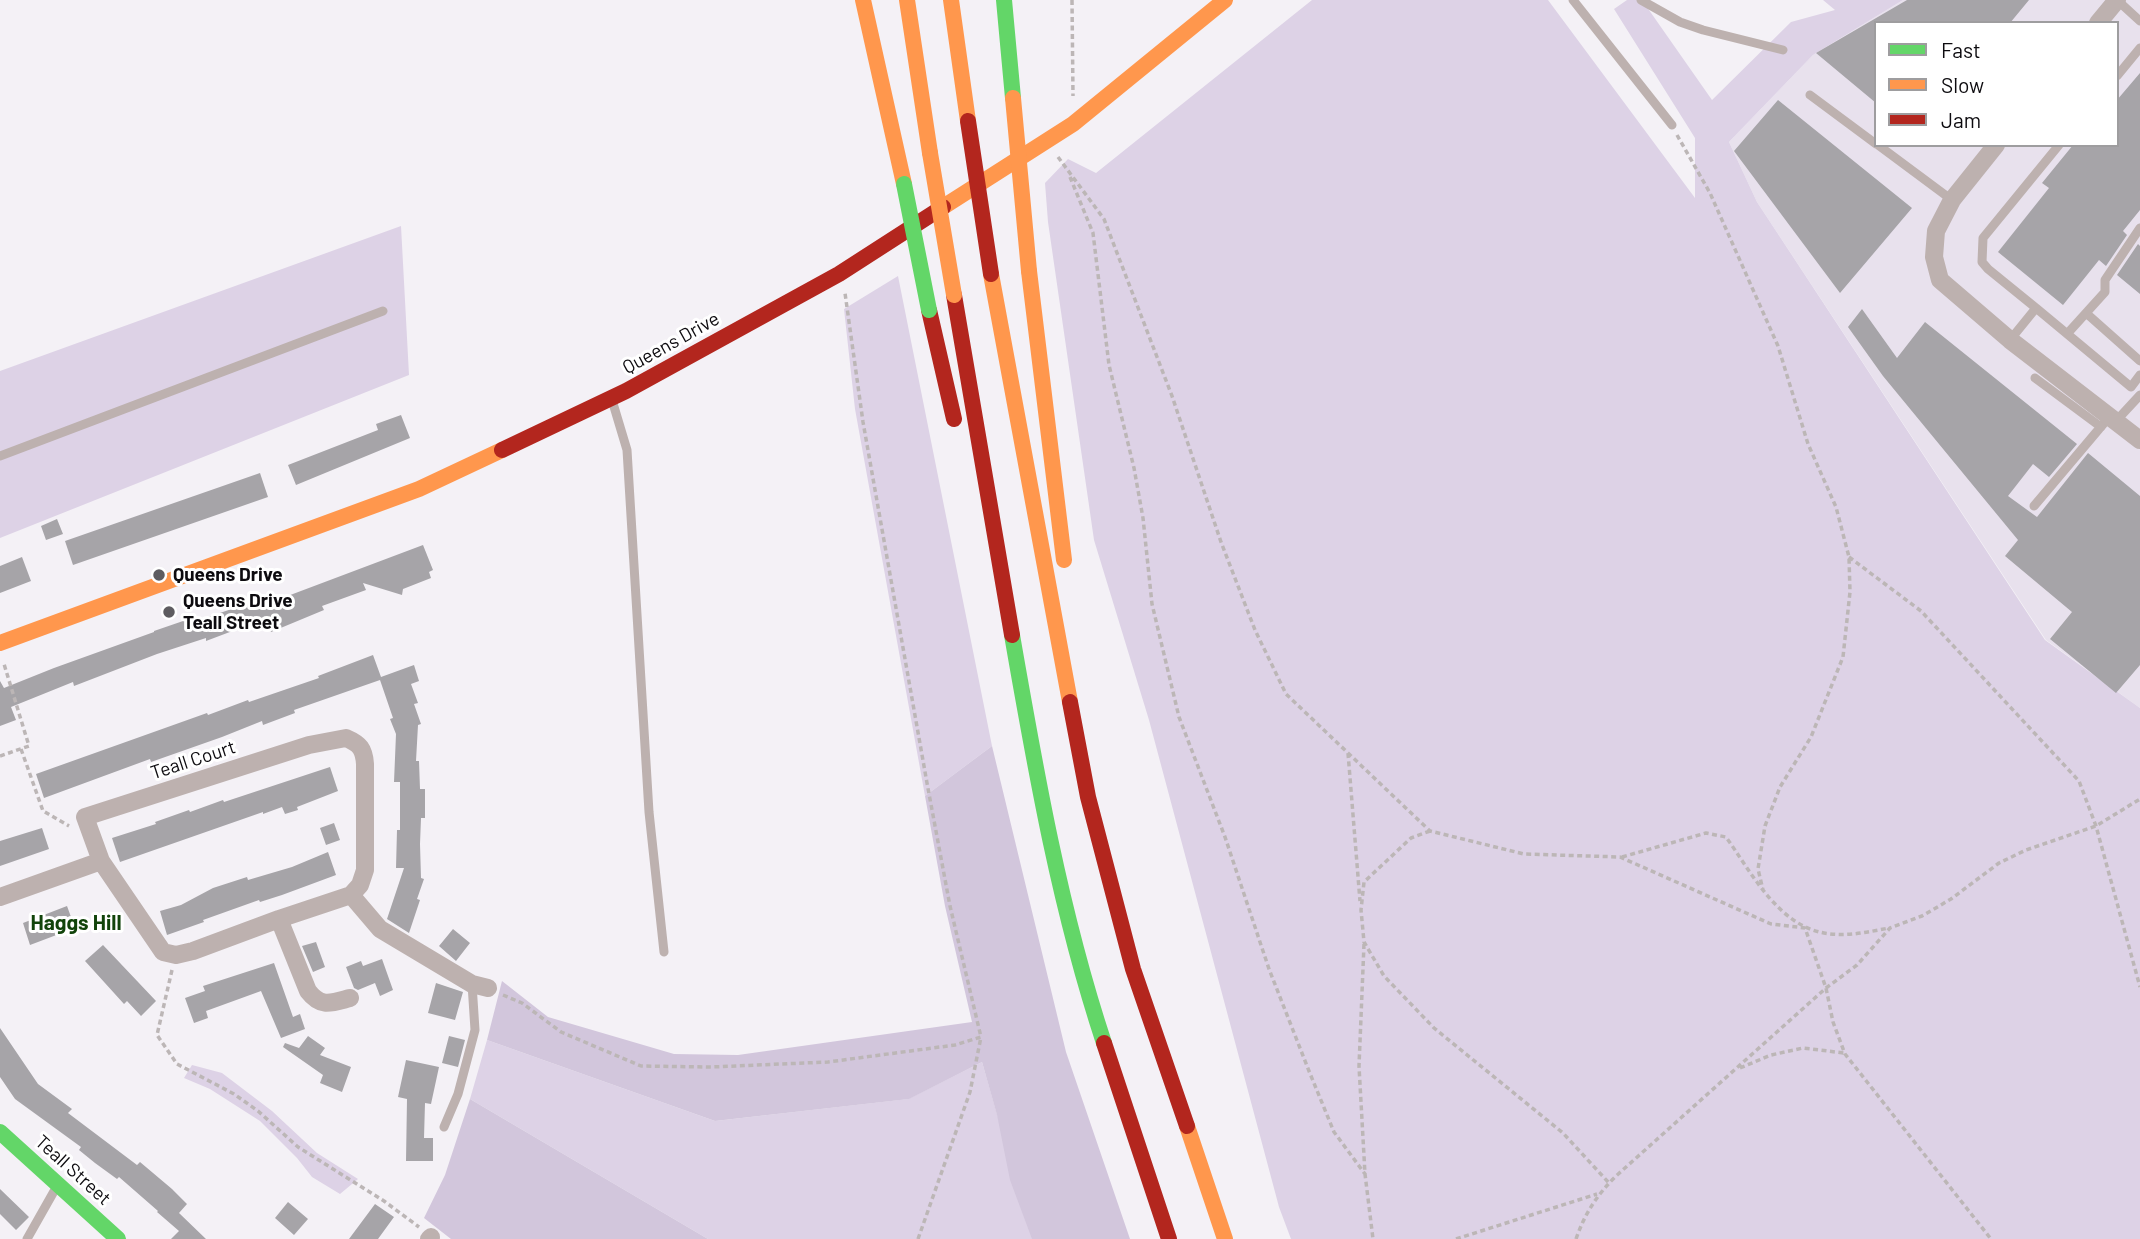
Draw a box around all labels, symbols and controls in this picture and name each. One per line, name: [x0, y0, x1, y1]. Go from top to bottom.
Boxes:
legend: [1874, 21, 2119, 147]
text: Fast: [1941, 37, 1981, 62]
text: Slow: [1941, 72, 1984, 97]
text: Jam: [1941, 107, 1981, 132]
street label: Queens Drive: [619, 307, 723, 379]
place label: Queens Drive: [173, 564, 283, 586]
marker: Queens Drive: [151, 567, 167, 583]
place label: Queens Drive Teall Street: [183, 590, 293, 634]
marker: Queens Drive Teall Street: [161, 604, 177, 620]
street label: Teall Court: [148, 736, 238, 784]
district label: Haggs Hill: [30, 910, 122, 936]
street label: Teall Street: [31, 1130, 115, 1210]

